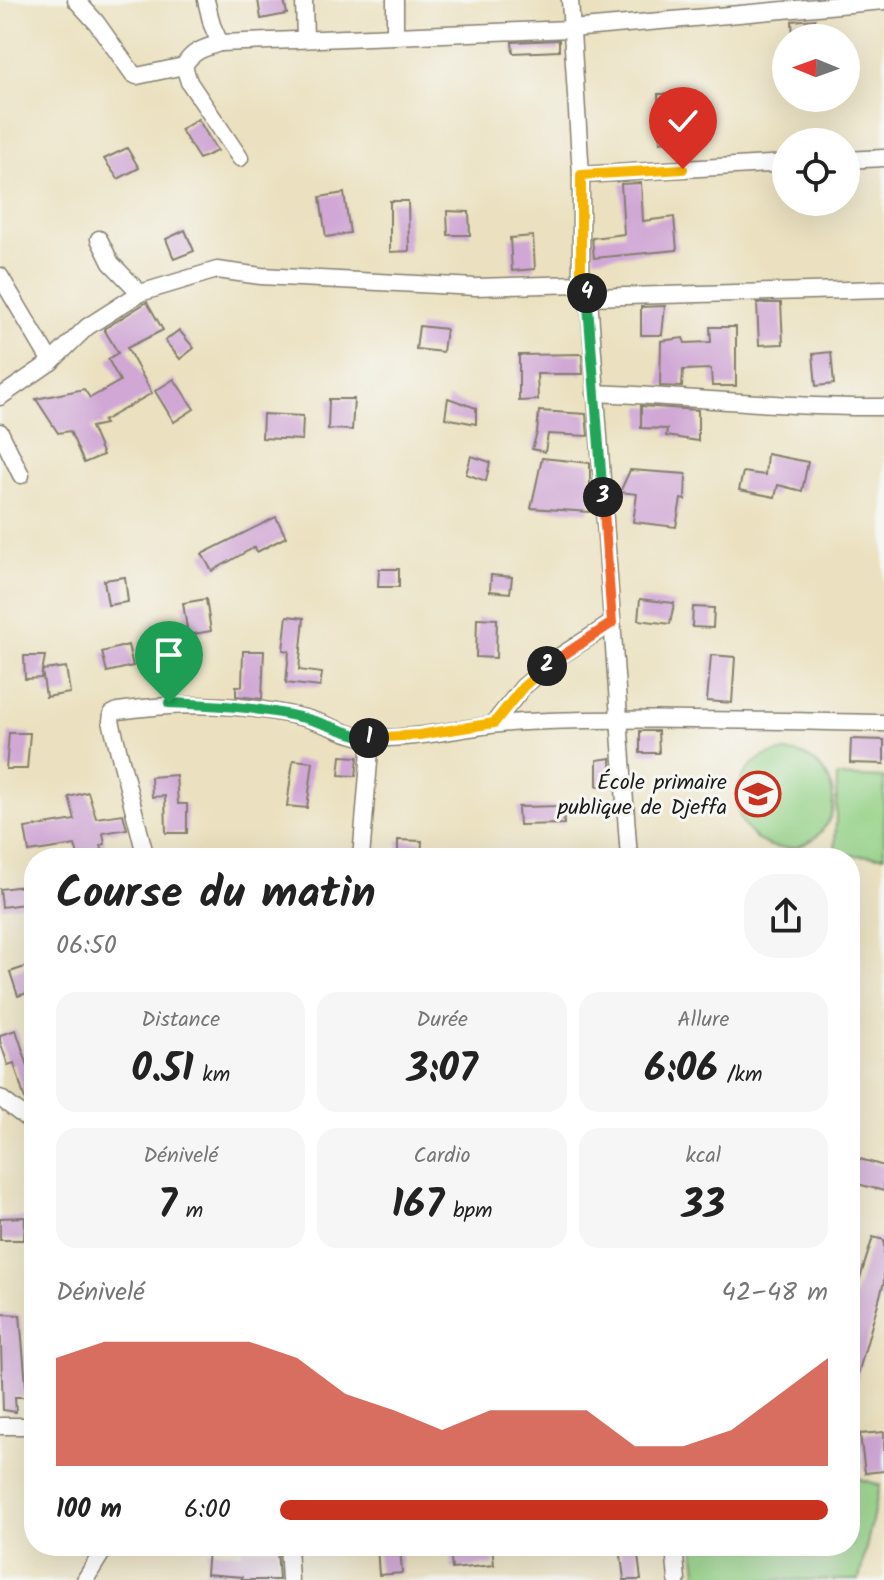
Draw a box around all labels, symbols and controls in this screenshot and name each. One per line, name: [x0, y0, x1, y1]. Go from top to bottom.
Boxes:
north arrow: [772, 24, 860, 112]
map controls: [772, 24, 860, 216]
pin: [649, 87, 717, 169]
icon: check: [661, 99, 705, 143]
button: locate: [772, 128, 860, 216]
pin: 4: [567, 273, 607, 313]
text: 4: [581, 275, 593, 310]
pin: 3: [583, 477, 623, 517]
text: 3: [597, 479, 609, 514]
pin: [135, 621, 203, 703]
icon: arrive: [147, 633, 191, 677]
pin: 2: [527, 646, 567, 686]
text: 2: [541, 648, 553, 683]
pin: 1: [349, 718, 389, 758]
text: 1: [366, 720, 372, 755]
place label: École primaire publique de Djeffa: [557, 766, 727, 826]
school or university icon: École primaire publique de Djeffa: [734, 770, 782, 818]
text: Course du matin: [56, 860, 376, 930]
button: share: [744, 874, 828, 958]
text: 06:50: [56, 925, 117, 967]
text: Distance: [141, 1003, 220, 1038]
text: Durée: [416, 1003, 468, 1038]
text: Allure: [677, 1003, 729, 1038]
text: 0.51: [131, 1038, 194, 1102]
text: 3:07: [406, 1038, 478, 1102]
text: 6:06: [644, 1038, 718, 1102]
text: km: [194, 1058, 230, 1093]
text: /km: [718, 1058, 762, 1093]
text: Dénivelé: [143, 1139, 218, 1174]
text: Cardio: [414, 1139, 470, 1174]
text: kcal: [685, 1139, 721, 1174]
text: 7: [158, 1174, 177, 1238]
text: 167: [391, 1174, 444, 1238]
text: 33: [681, 1174, 725, 1238]
text: m: [177, 1194, 203, 1229]
text: bpm: [444, 1194, 493, 1229]
text: Dénivelé: [56, 1272, 145, 1314]
text: 42–48 m: [722, 1272, 828, 1314]
text: 100 m: [56, 1489, 122, 1531]
text: 6:00: [184, 1489, 231, 1531]

